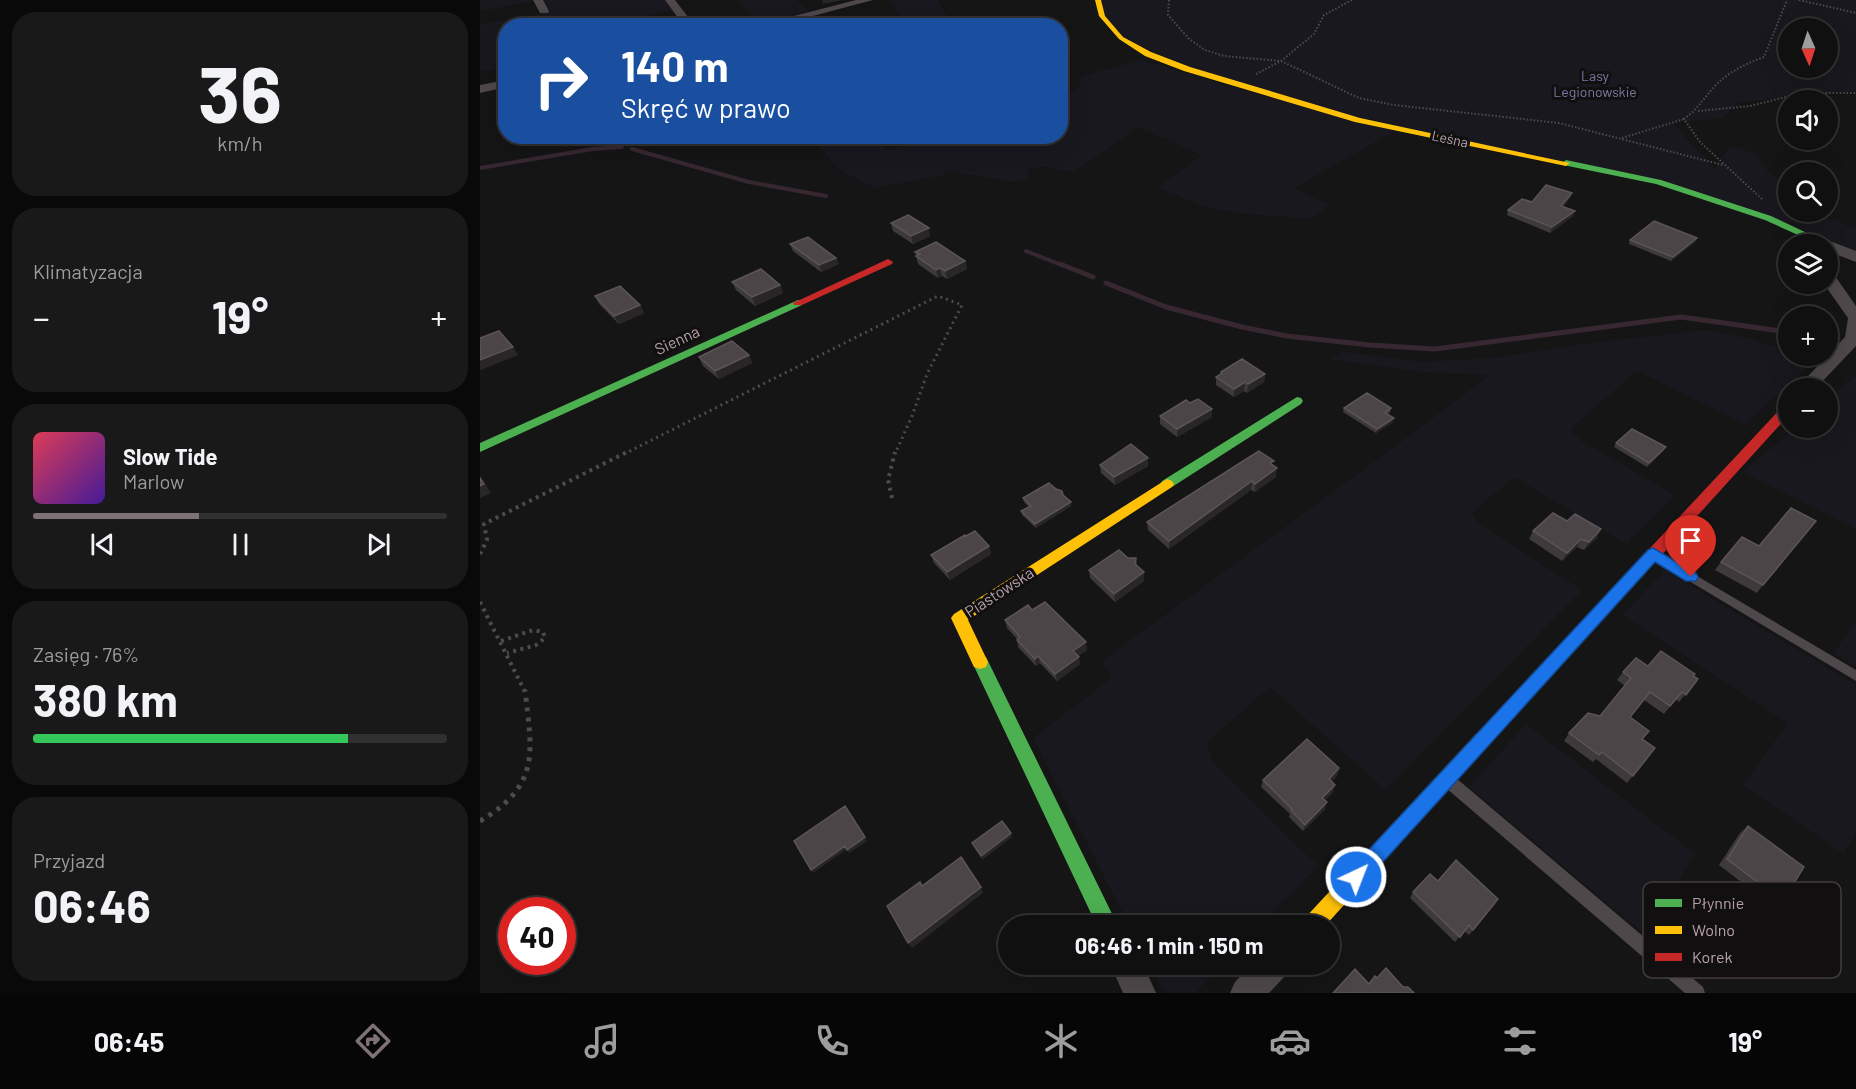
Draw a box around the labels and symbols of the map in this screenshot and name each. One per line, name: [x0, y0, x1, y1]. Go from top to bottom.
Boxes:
north arrow: [1778, 18, 1838, 78]
park label: Lasy Legionowskie: [1553, 67, 1637, 100]
street label: Leśna: [1430, 126, 1470, 151]
street label: Sienna: [651, 321, 702, 358]
pin: [1665, 515, 1716, 577]
street label: Piastowska: [961, 562, 1037, 621]
position arrow: [1324, 845, 1388, 909]
legend: [1643, 882, 1841, 978]
text: Płynnie: [1692, 893, 1744, 912]
speed limit sign: 40: [498, 897, 576, 975]
text: Wolno: [1692, 920, 1735, 939]
text: Korek: [1692, 947, 1733, 966]

